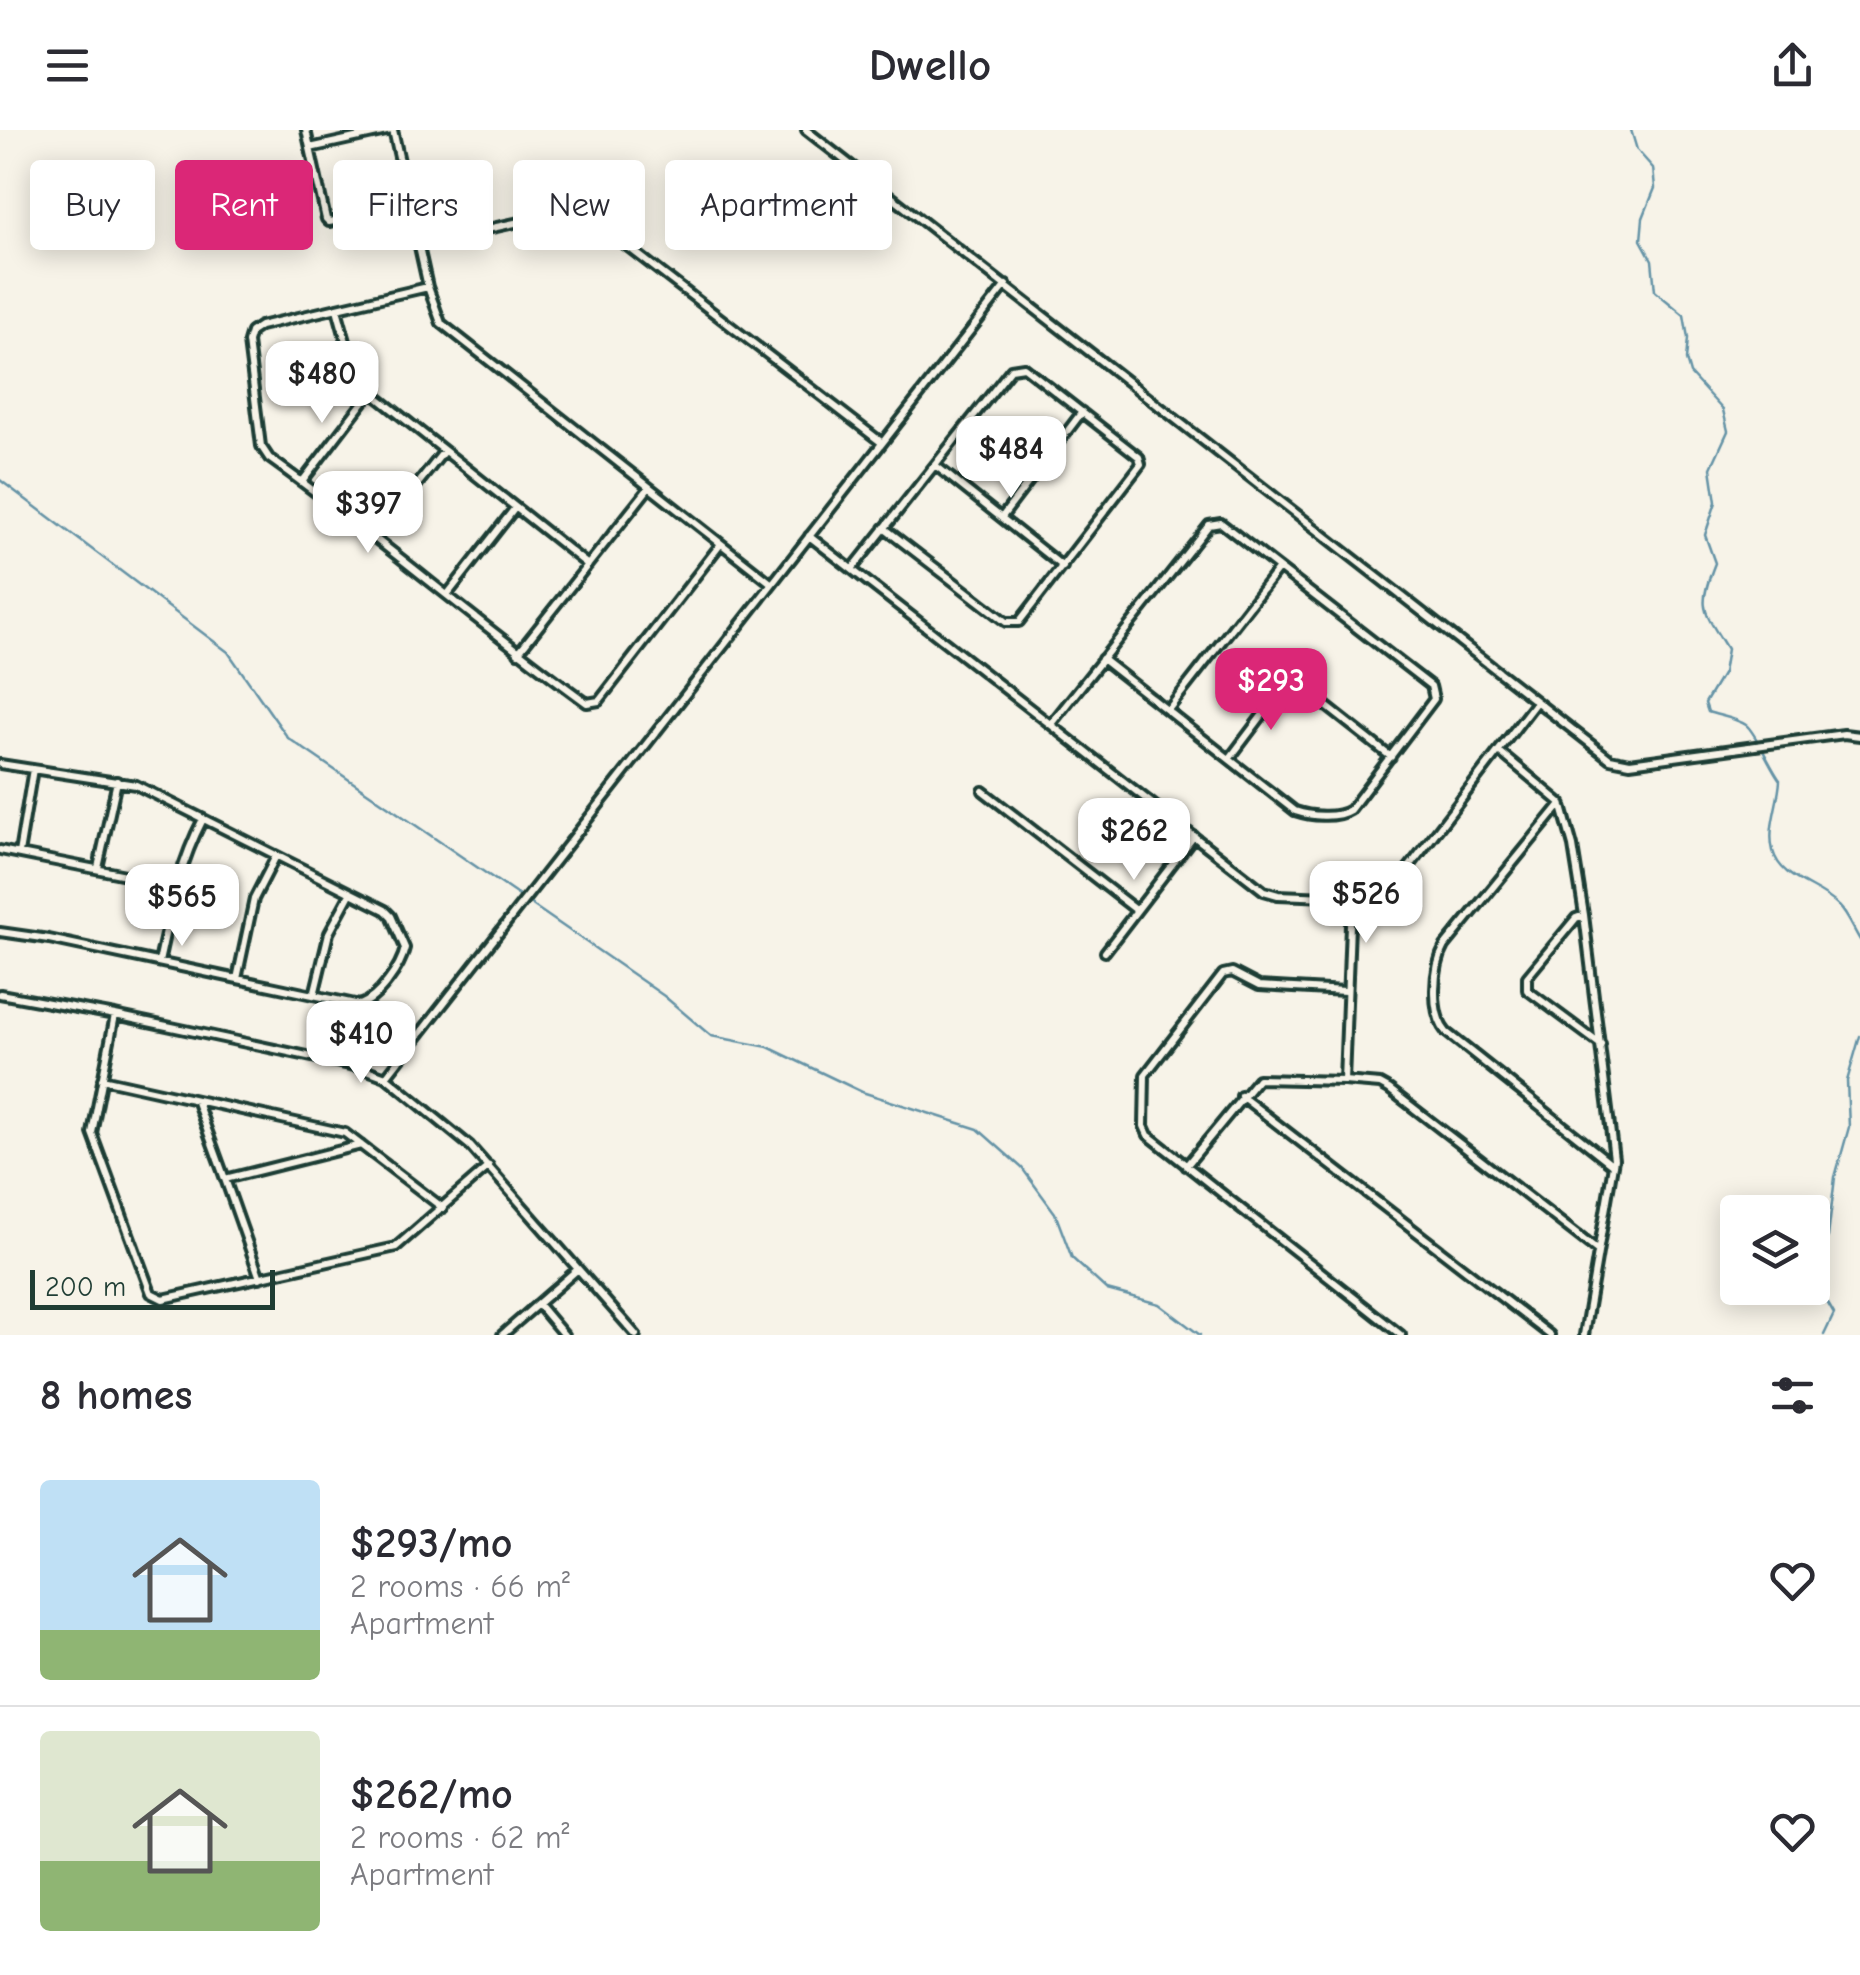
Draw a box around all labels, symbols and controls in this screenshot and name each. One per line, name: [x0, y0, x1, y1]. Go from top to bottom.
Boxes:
icon: menu: [40, 38, 95, 93]
icon: share: [1765, 38, 1820, 93]
text: Dwello: [869, 39, 991, 91]
chip: Buy: [30, 160, 155, 250]
chip: Rent: [175, 160, 313, 250]
chip: Filters: [333, 160, 493, 250]
chip: New: [513, 160, 645, 250]
chip: Apartment: [665, 160, 892, 250]
pin: $480: [263, 341, 381, 426]
text: $480: [288, 355, 356, 392]
pin: $484: [952, 416, 1070, 501]
text: $484: [978, 430, 1044, 467]
pin: $397: [309, 471, 427, 556]
text: $397: [335, 485, 401, 522]
pin: $293: [1212, 648, 1330, 733]
text: $293: [1237, 662, 1305, 699]
pin: $262: [1075, 798, 1193, 883]
text: $262: [1100, 812, 1168, 849]
pin: $526: [1307, 861, 1425, 946]
pin: $565: [123, 864, 241, 949]
text: $526: [1332, 875, 1400, 912]
text: $565: [147, 878, 217, 915]
pin: $410: [302, 1001, 420, 1086]
text: $410: [328, 1015, 394, 1052]
map controls: [1720, 1195, 1830, 1305]
button: layers: [1720, 1195, 1830, 1305]
scale bar: [30, 1265, 275, 1310]
text: 200 m: [45, 1271, 126, 1303]
icon: filters: [1765, 1368, 1820, 1423]
text: 8 homes: [40, 1371, 192, 1420]
text: $293/mo: [350, 1519, 512, 1568]
icon: home: [120, 1520, 240, 1640]
icon: heart: [1765, 1553, 1820, 1608]
text: 2 rooms · 66 m²: [350, 1568, 570, 1605]
text: Apartment: [350, 1605, 493, 1642]
text: $262/mo: [350, 1770, 513, 1819]
icon: home: [120, 1771, 240, 1891]
icon: heart: [1765, 1804, 1820, 1859]
text: 2 rooms · 62 m²: [350, 1819, 569, 1856]
text: Apartment: [350, 1856, 493, 1893]

